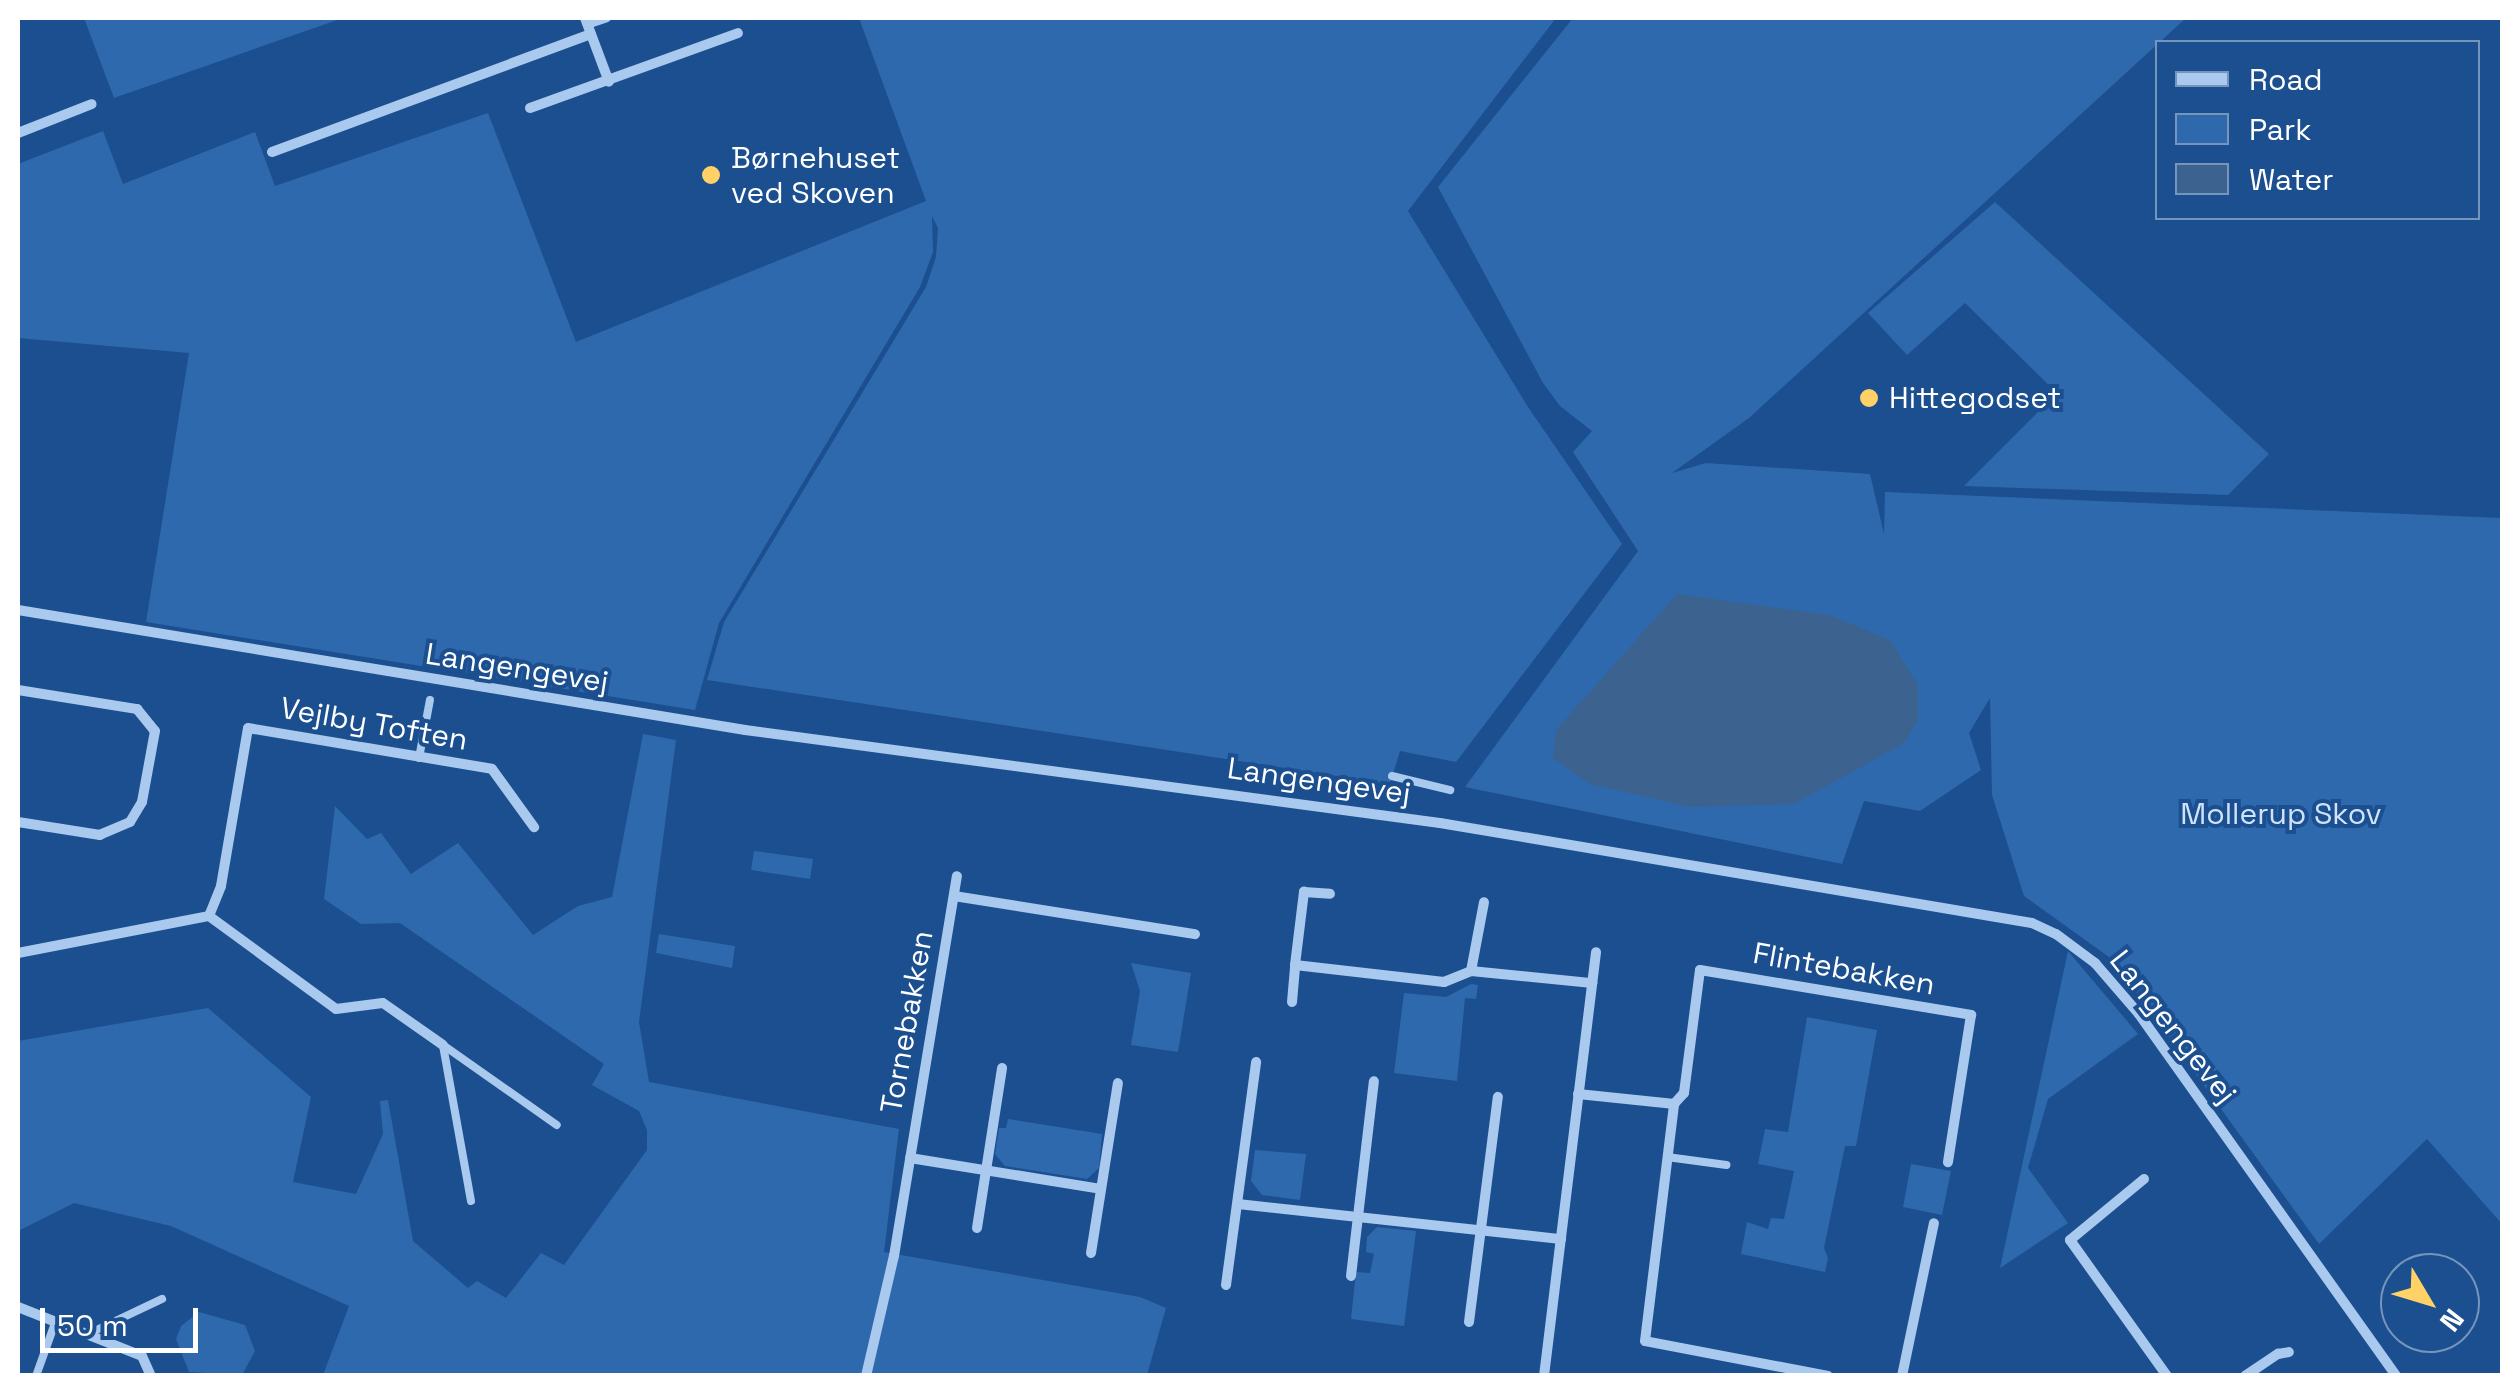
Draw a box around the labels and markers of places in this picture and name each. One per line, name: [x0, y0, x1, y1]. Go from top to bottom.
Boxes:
place label: Børnehuset ved Skoven: [731, 140, 900, 210]
marker: Børnehuset ved Skoven: [700, 164, 722, 186]
place label: Hittegodset: [1889, 380, 2061, 416]
marker: Hittegodset: [1858, 387, 1880, 409]

